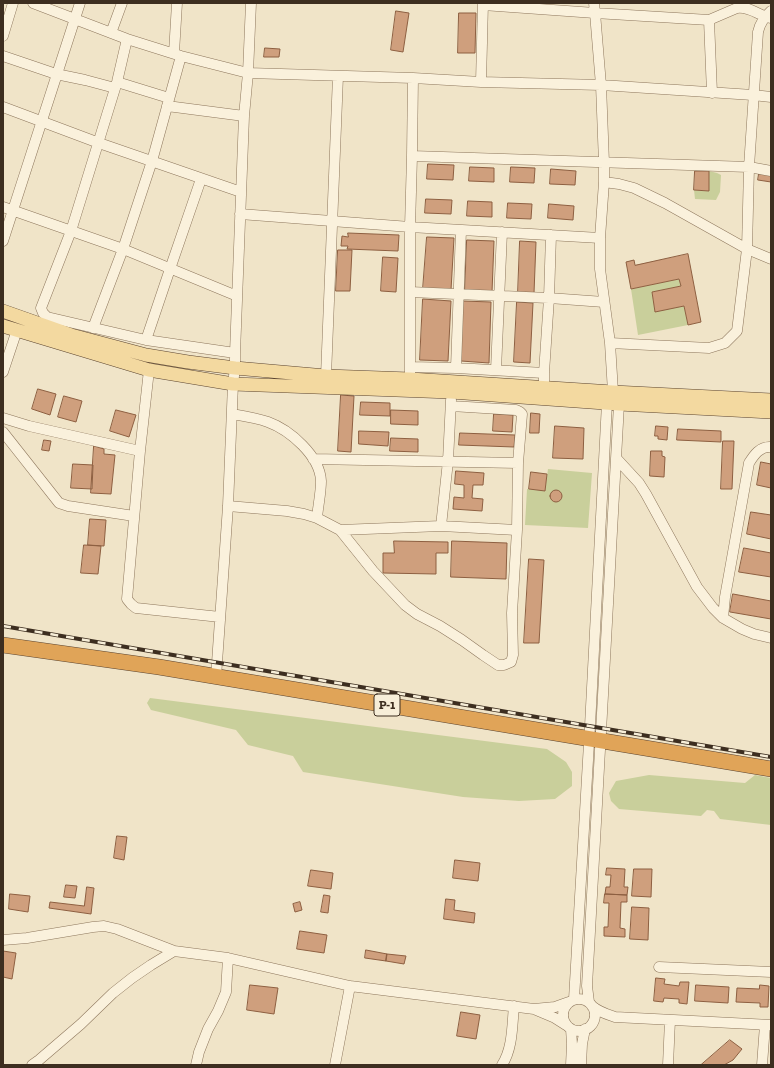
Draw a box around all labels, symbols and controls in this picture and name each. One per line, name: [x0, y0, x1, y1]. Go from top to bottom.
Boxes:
road number: P-1: [374, 694, 400, 716]

